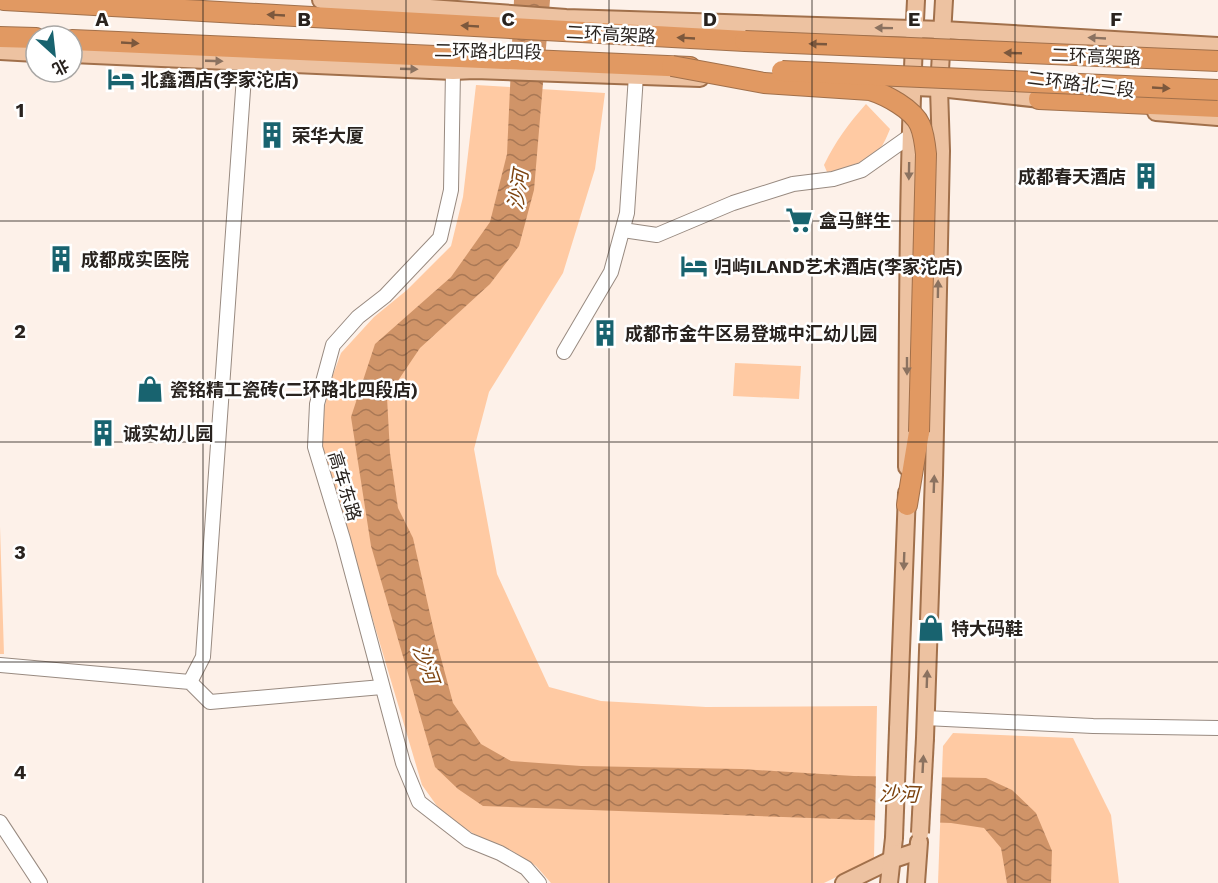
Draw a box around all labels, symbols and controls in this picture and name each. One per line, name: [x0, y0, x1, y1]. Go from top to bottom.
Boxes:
text: A: [95, 7, 109, 31]
text: B: [297, 7, 311, 31]
text: C: [501, 7, 515, 31]
text: D: [703, 7, 717, 31]
text: E: [908, 7, 920, 31]
text: F: [1110, 7, 1122, 31]
one-way arrow: [266, 10, 285, 19]
one-way arrow: [461, 21, 480, 30]
street label: 二环高架路: [566, 21, 656, 47]
one-way arrow: [875, 23, 894, 33]
north arrow: [24, 24, 84, 84]
one-way arrow: [677, 33, 696, 42]
one-way arrow: [1087, 34, 1106, 43]
one-way arrow: [121, 38, 140, 47]
street label: 二环路北四段: [434, 40, 542, 62]
one-way arrow: [808, 40, 827, 49]
street label: 二环高架路: [1051, 44, 1141, 68]
one-way arrow: [1003, 48, 1022, 57]
text: 北: [49, 55, 72, 79]
one-way arrow: [205, 56, 224, 65]
hotel icon: 北鑫酒店(李家沱店): [106, 64, 136, 94]
one-way arrow: [400, 64, 419, 73]
street label: 二环路北三段: [1026, 67, 1136, 101]
place label: 北鑫酒店(李家沱店): [141, 69, 299, 90]
one-way arrow: [1152, 83, 1171, 92]
text: 1: [16, 98, 24, 122]
building icon: 荣华大厦: [257, 120, 287, 150]
place label: 荣华大厦: [292, 125, 364, 146]
building icon: 成都春天酒店: [1131, 161, 1161, 191]
one-way arrow: [905, 162, 914, 181]
water label: 沙河: [503, 164, 534, 212]
place label: 成都春天酒店: [1018, 166, 1126, 187]
supermarket icon: 盒马鲜生: [784, 205, 814, 235]
place label: 盒马鲜生: [819, 210, 891, 231]
building icon: 成都成实医院: [46, 244, 76, 274]
place label: 成都成实医院: [81, 249, 189, 270]
hotel icon: 归屿ILAND艺术酒店(李家沱店): [679, 251, 709, 281]
place label: 归屿ILAND艺术酒店(李家沱店): [714, 256, 963, 277]
one-way arrow: [933, 280, 942, 299]
building icon: 成都市金牛区易登城中汇幼儿园: [590, 318, 620, 348]
text: 2: [14, 319, 26, 343]
place label: 成都市金牛区易登城中汇幼儿园: [625, 323, 877, 344]
one-way arrow: [902, 357, 912, 376]
shop icon: 瓷铭精工瓷砖(二环路北四段店): [135, 374, 165, 404]
place label: 瓷铭精工瓷砖(二环路北四段店): [170, 379, 418, 400]
building icon: 诚实幼儿园: [88, 418, 118, 448]
place label: 诚实幼儿园: [123, 423, 213, 444]
street label: 高车东路: [324, 449, 366, 523]
one-way arrow: [929, 475, 938, 494]
text: 3: [14, 540, 26, 564]
one-way arrow: [900, 552, 909, 571]
shop icon: 特大码鞋: [916, 613, 946, 643]
place label: 特大码鞋: [951, 618, 1023, 639]
water label: 沙河: [408, 641, 445, 691]
one-way arrow: [922, 670, 931, 689]
one-way arrow: [919, 755, 928, 774]
text: 4: [14, 760, 27, 784]
water label: 沙河: [879, 781, 923, 807]

